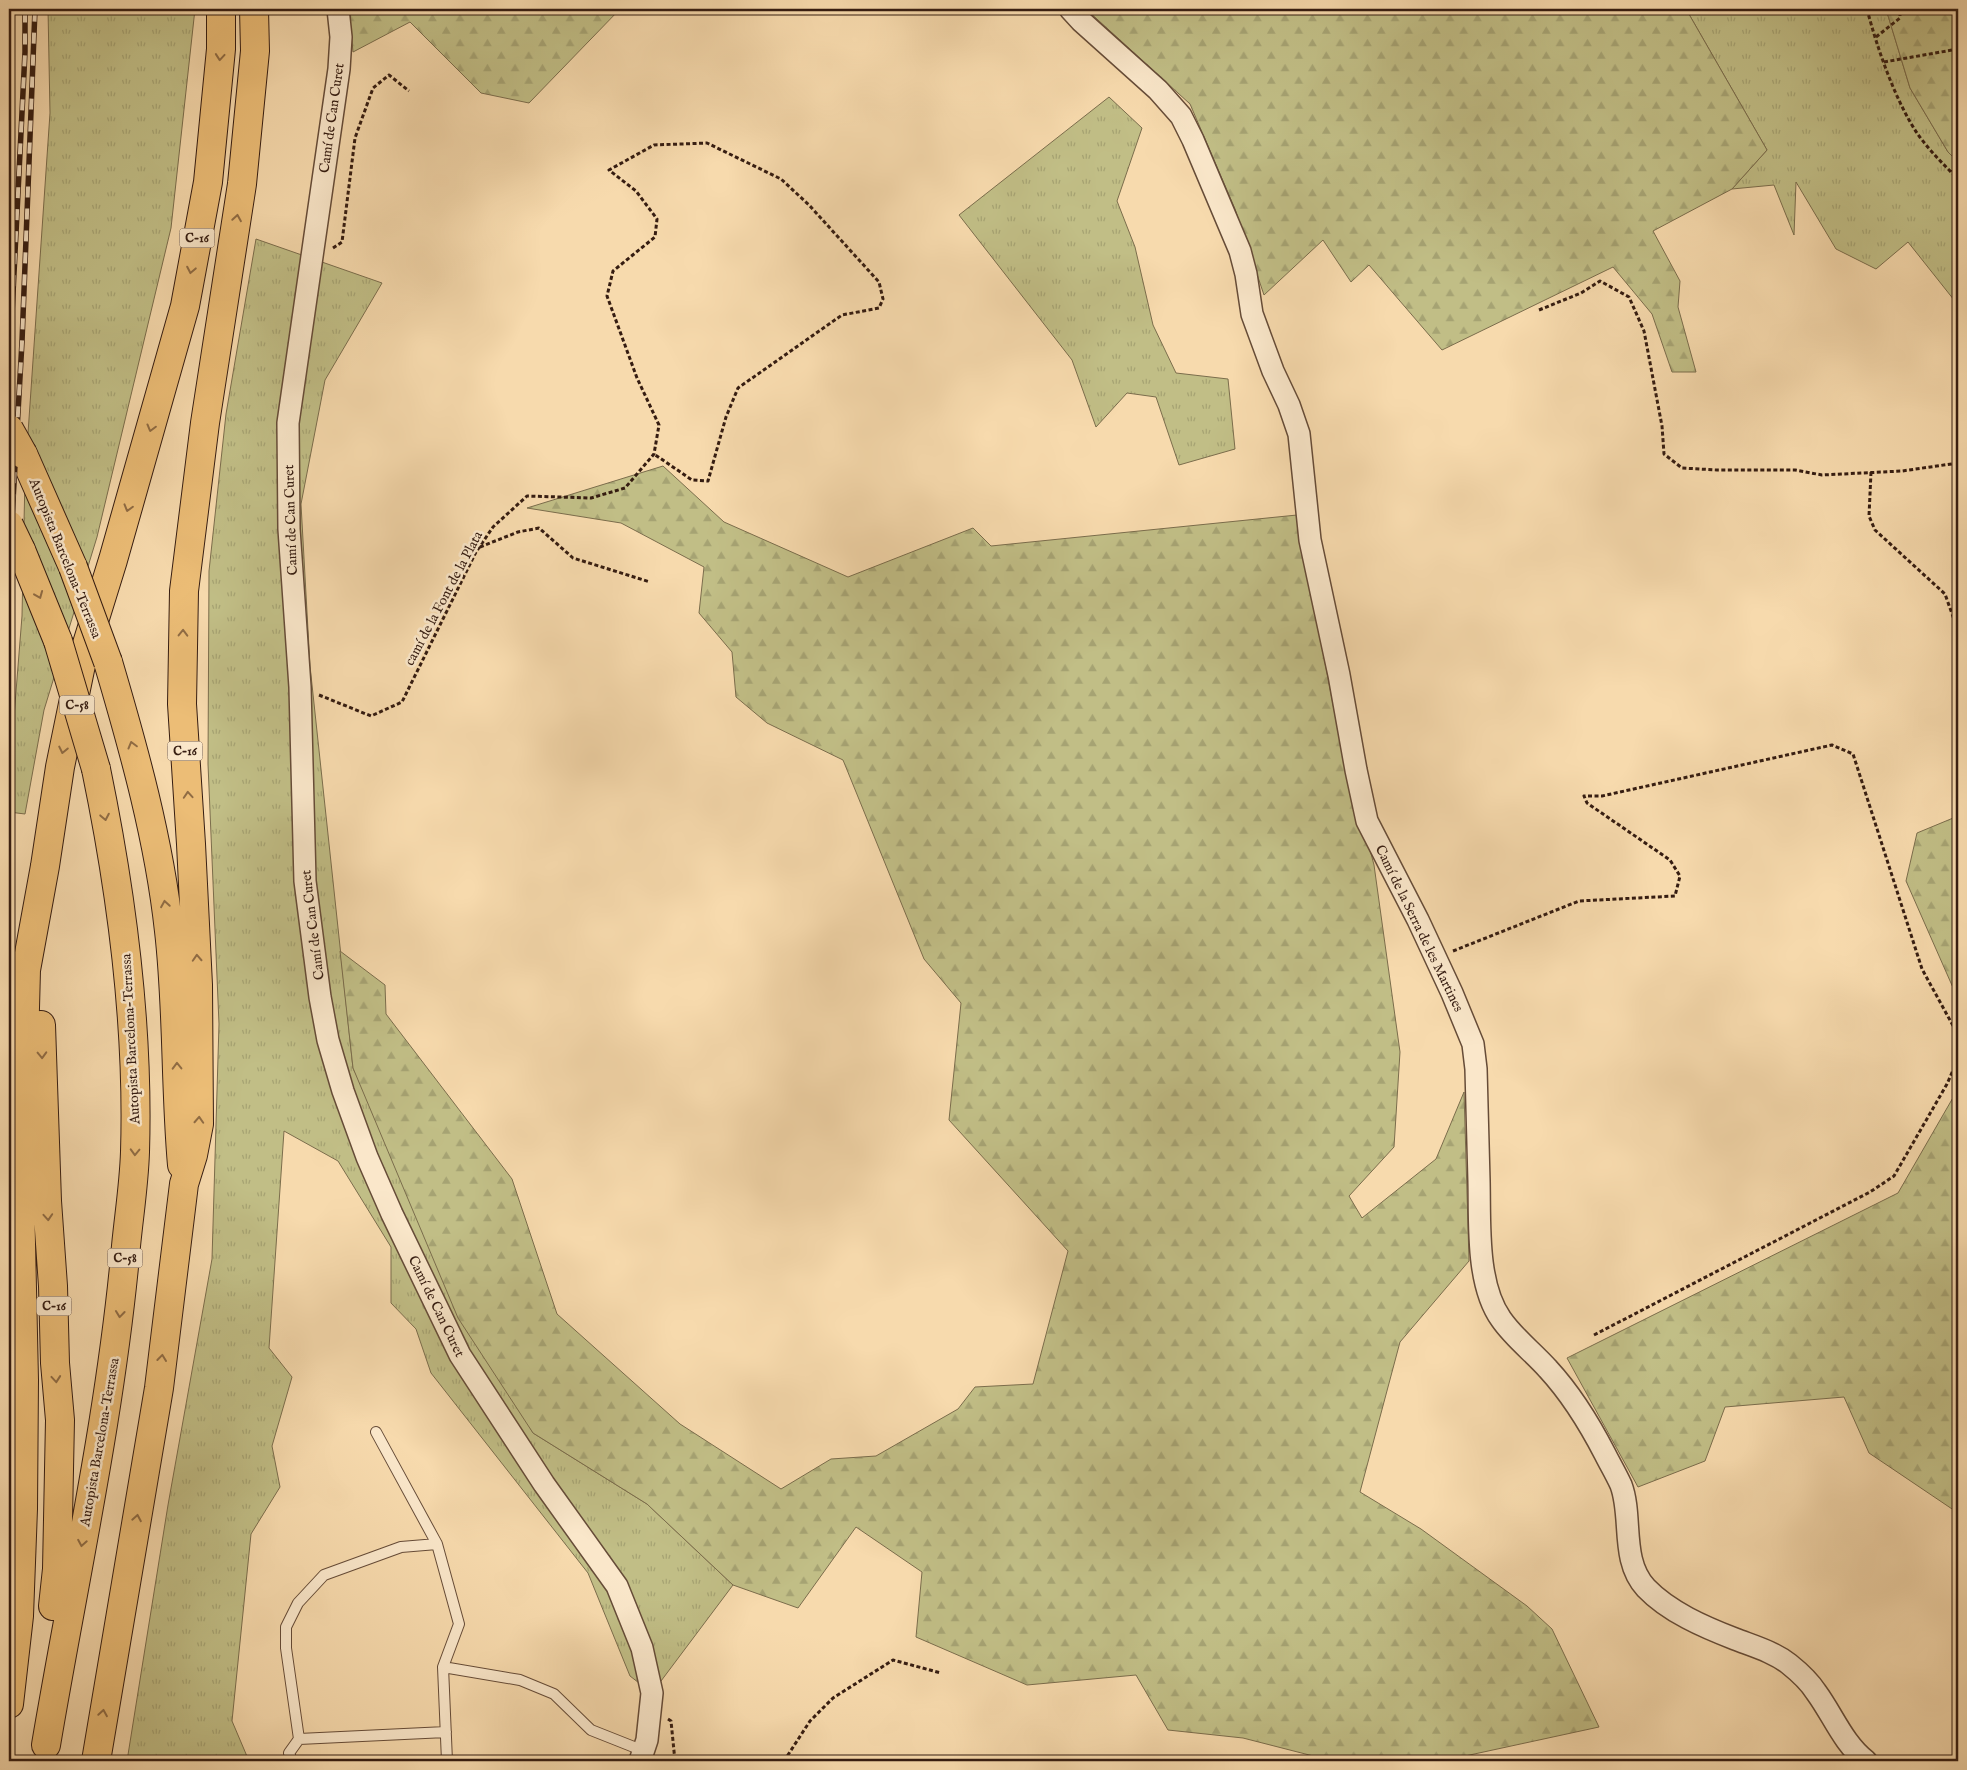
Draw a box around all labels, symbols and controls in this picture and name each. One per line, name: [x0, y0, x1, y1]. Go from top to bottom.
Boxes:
one-way arrow: [215, 54, 226, 62]
street label: Camí de Can Curet: [315, 62, 349, 174]
one-way arrow: [231, 214, 241, 222]
road number: C-16: [180, 228, 214, 248]
one-way arrow: [187, 266, 197, 275]
one-way arrow: [146, 423, 156, 431]
street label: Camí de Can Curet: [280, 464, 302, 576]
street label: Autopista Barcelona-Terrassa: [24, 475, 106, 642]
one-way arrow: [123, 504, 134, 513]
street label: camí de la Font de la Plata: [401, 527, 487, 669]
one-way arrow: [33, 590, 43, 599]
one-way arrow: [178, 629, 189, 637]
road number: C-58: [60, 696, 94, 714]
one-way arrow: [127, 741, 138, 749]
road number: C-16: [168, 741, 202, 760]
one-way arrow: [59, 745, 69, 754]
one-way arrow: [182, 791, 193, 799]
one-way arrow: [100, 812, 110, 821]
street label: Camí de la Serra de les Martines: [1371, 842, 1467, 1015]
street label: Camí de Can Curet: [297, 869, 329, 981]
one-way arrow: [160, 900, 171, 908]
street label: Autopista Barcelona-Terrassa: [117, 952, 145, 1126]
one-way arrow: [191, 953, 202, 961]
one-way arrow: [37, 1051, 47, 1059]
one-way arrow: [172, 1062, 182, 1070]
one-way arrow: [193, 1116, 204, 1124]
one-way arrow: [130, 1148, 140, 1156]
one-way arrow: [43, 1213, 54, 1221]
road number: C-58: [108, 1248, 142, 1268]
street label: Camí de Can Curet: [404, 1253, 469, 1360]
road number: C-16: [36, 1296, 72, 1315]
one-way arrow: [115, 1310, 126, 1318]
one-way arrow: [156, 1354, 167, 1362]
street label: Autopista Barcelona-Terrassa: [76, 1356, 124, 1529]
one-way arrow: [51, 1375, 62, 1383]
one-way arrow: [131, 1514, 141, 1523]
one-way arrow: [77, 1539, 87, 1548]
one-way arrow: [98, 1709, 108, 1717]

